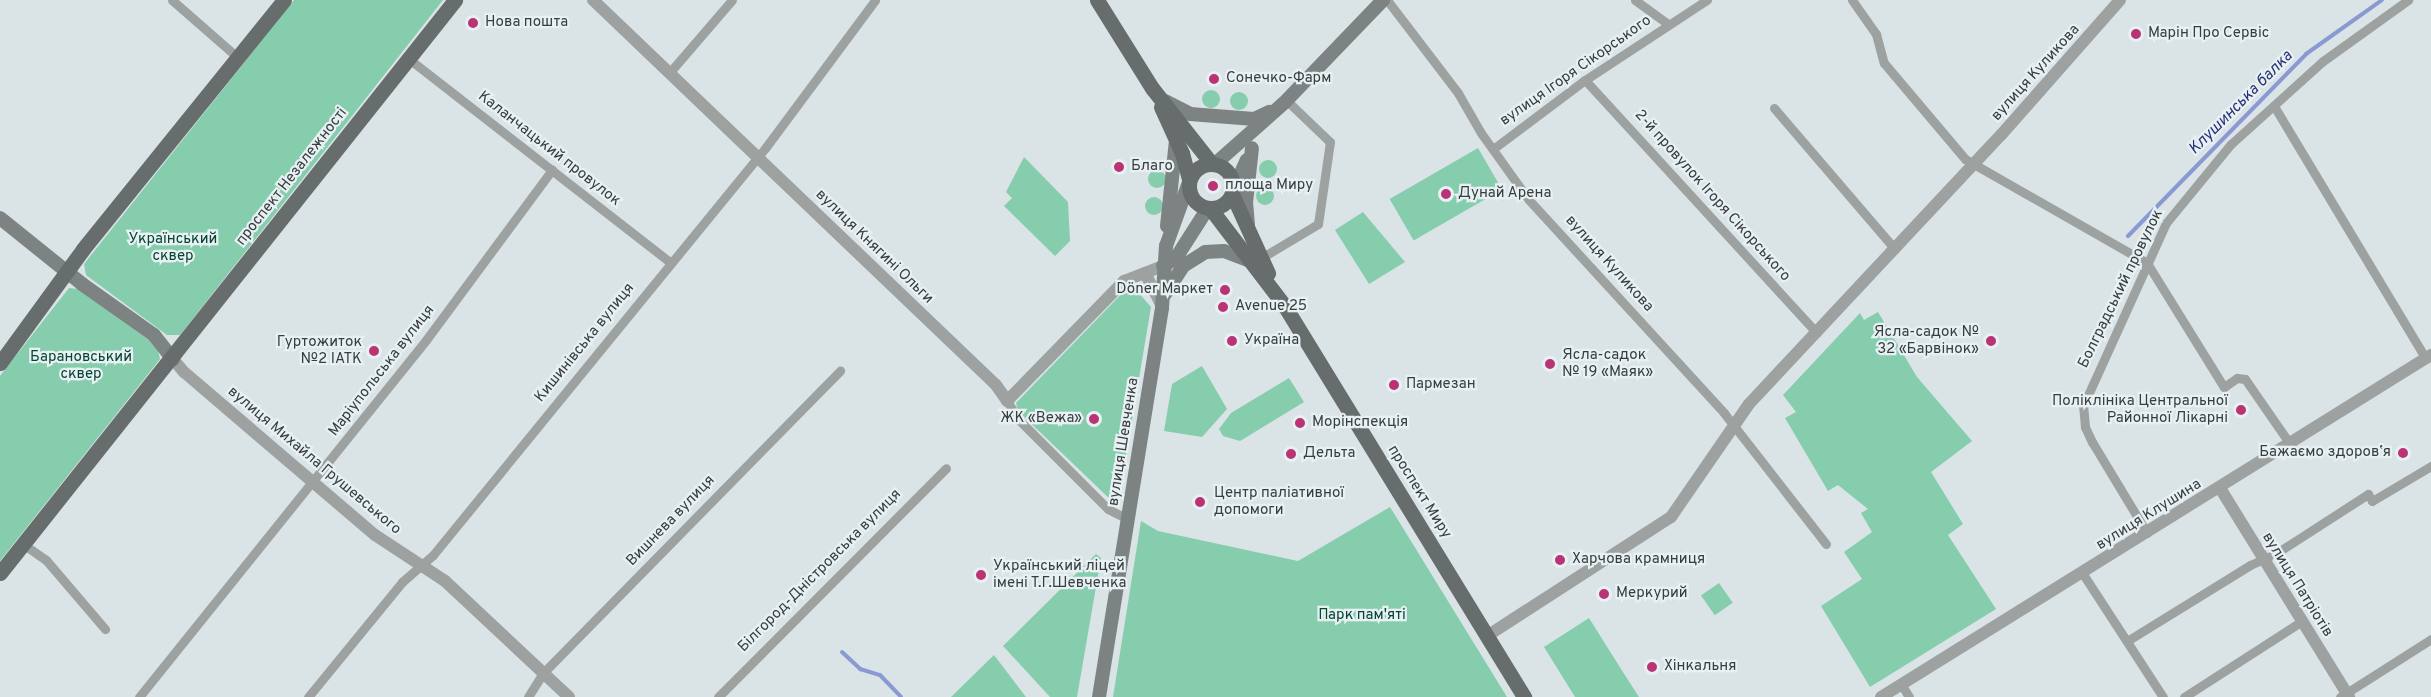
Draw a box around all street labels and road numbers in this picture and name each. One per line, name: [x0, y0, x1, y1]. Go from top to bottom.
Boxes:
street label: вулиця Ігоря Сікорського: [1497, 12, 1655, 130]
street label: вулиця Куликова: [1988, 21, 2084, 125]
street label: Каланчацький провулок: [474, 88, 624, 210]
street label: проспект Незалежності: [233, 105, 351, 249]
street label: 2-й провулок Ігоря Сікорського: [1630, 107, 1794, 285]
street label: вулиця Княгині Ольги: [811, 186, 937, 308]
street label: Болградський провулок: [2075, 207, 2167, 371]
street label: вулиця Куликова: [1561, 212, 1657, 316]
street label: Кишинівська вулиця: [531, 280, 639, 406]
street label: Маріупольська вулиця: [325, 302, 439, 440]
street label: вулиця Шевченка: [1105, 377, 1143, 507]
street label: вулиця Михайла Грушевського: [224, 383, 404, 539]
street label: проспект Миру: [1383, 442, 1455, 542]
street label: Вишнева вулиця: [623, 472, 719, 570]
street label: вулиця Клушина: [2093, 475, 2205, 555]
street label: Білгород-Дністровська вулиця: [735, 486, 905, 656]
street label: вулиця Патріотів: [2258, 529, 2336, 641]

